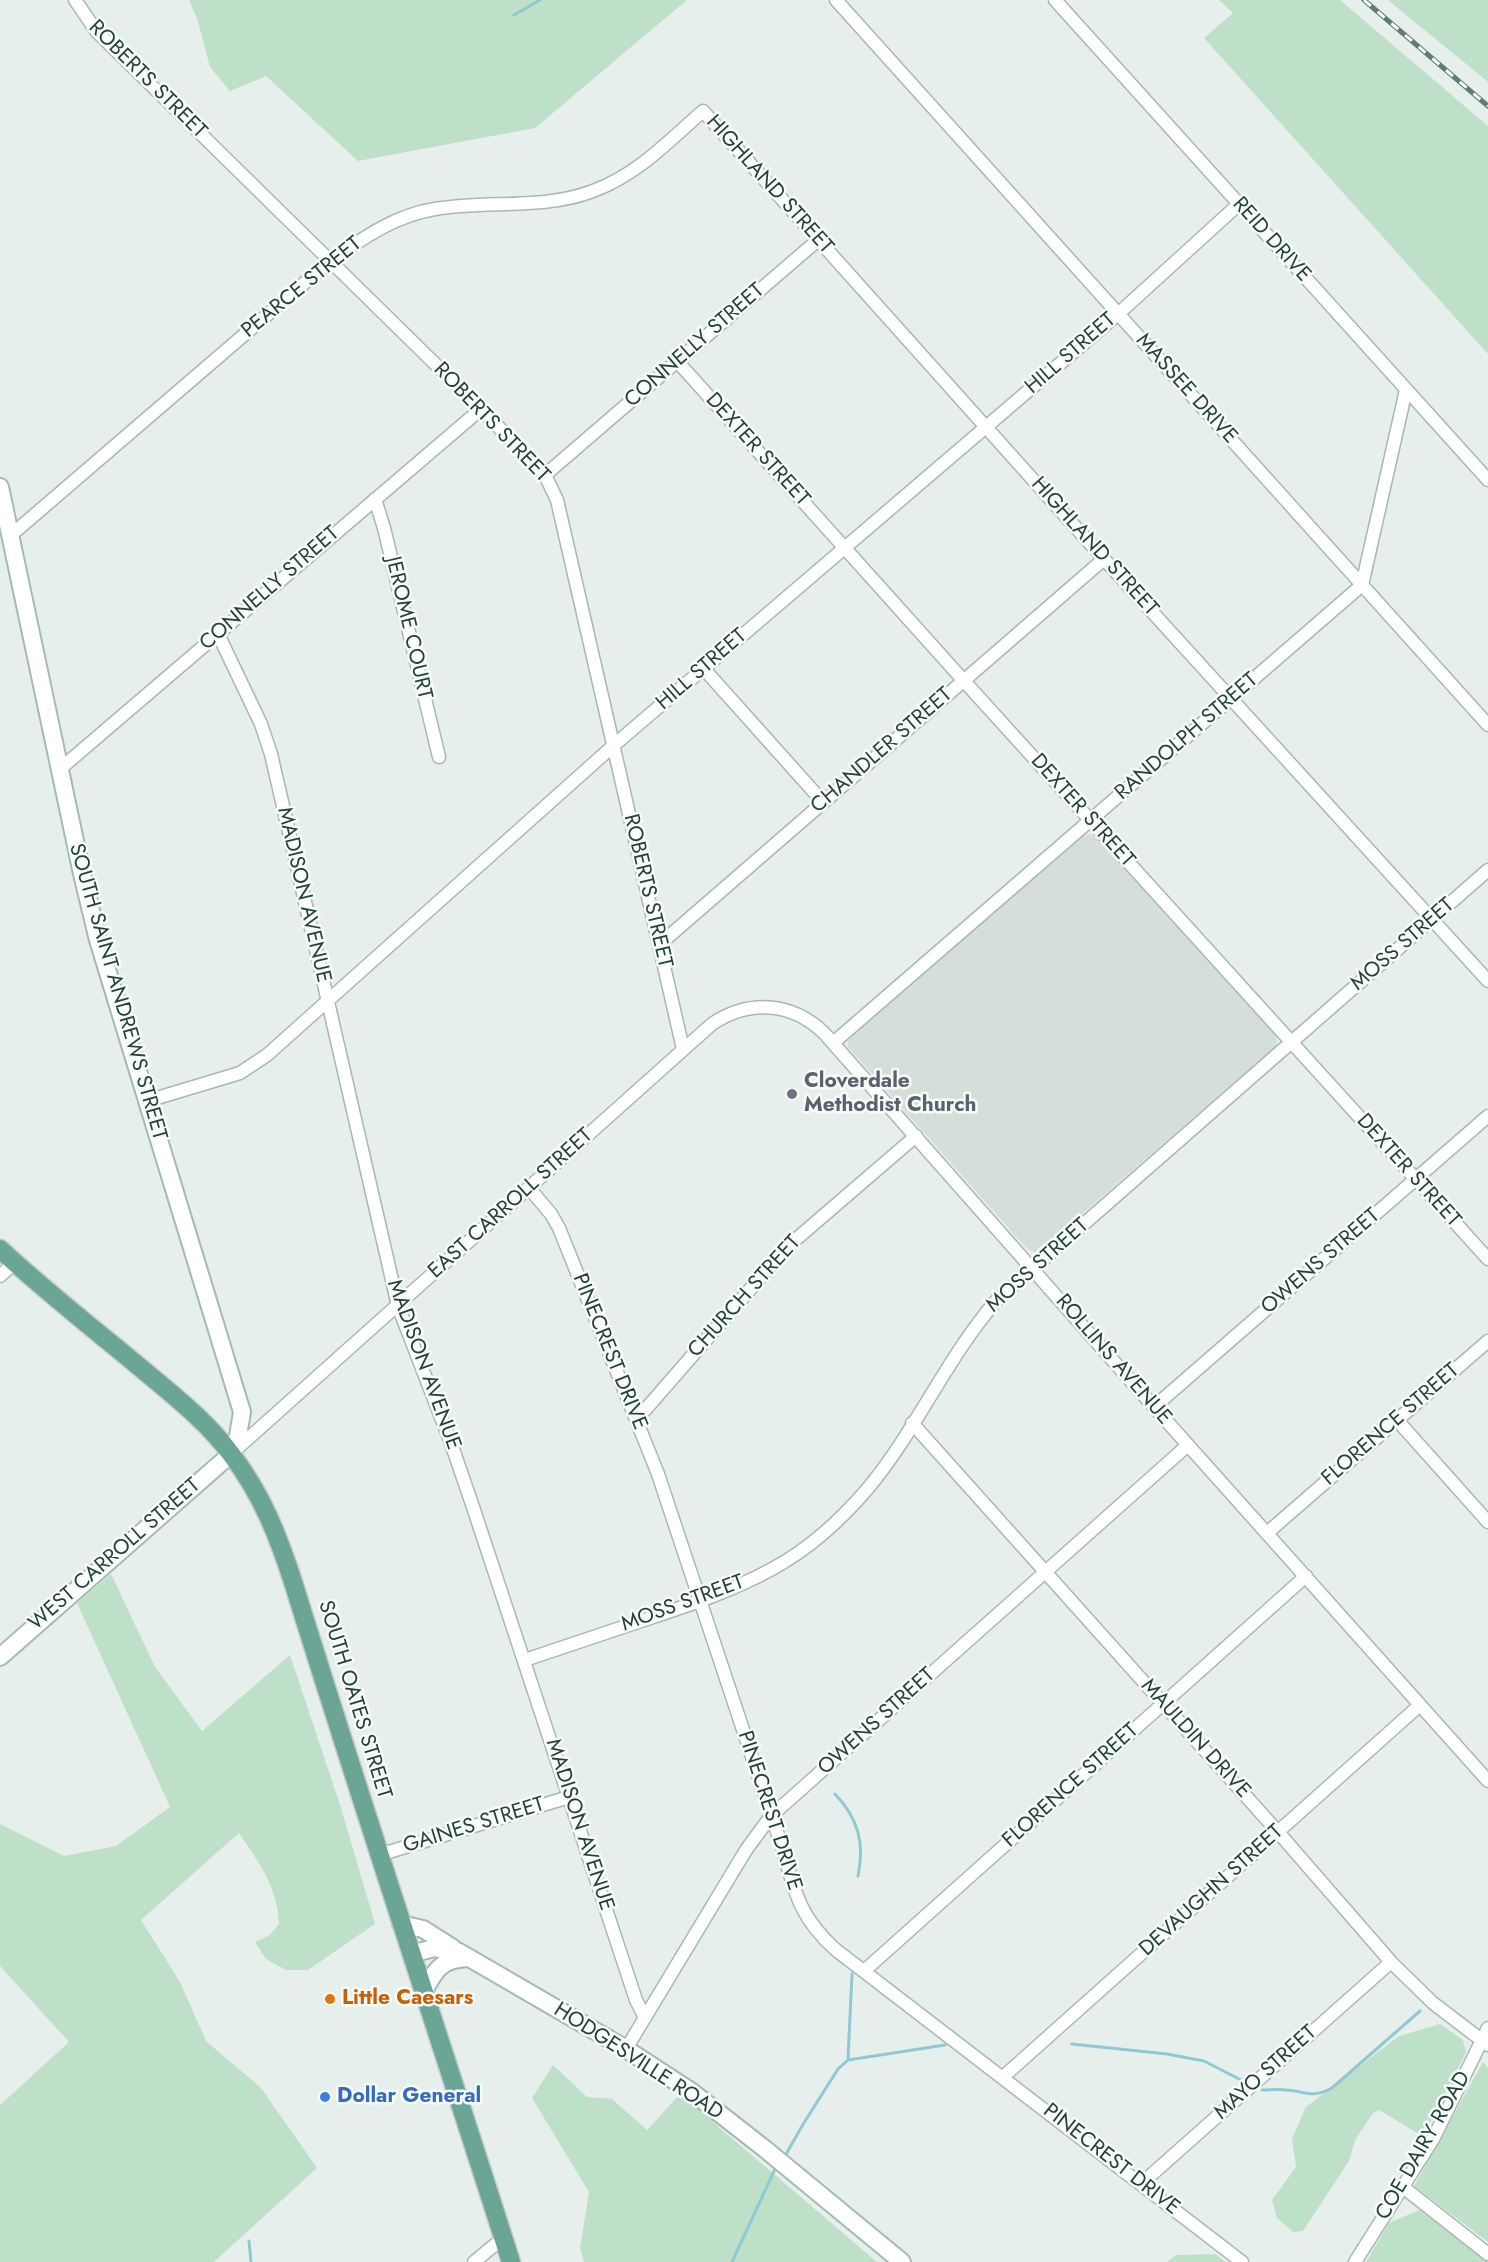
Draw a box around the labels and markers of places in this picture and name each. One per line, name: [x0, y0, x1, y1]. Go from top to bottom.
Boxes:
place label: Cloverdale Methodist Church: [804, 1069, 976, 1119]
marker: Cloverdale Methodist Church: [785, 1087, 799, 1101]
place label: Little Caesars: [342, 1986, 473, 2012]
marker: Little Caesars: [323, 1992, 337, 2006]
place label: Dollar General: [337, 2084, 481, 2110]
marker: Dollar General: [318, 2090, 332, 2104]

